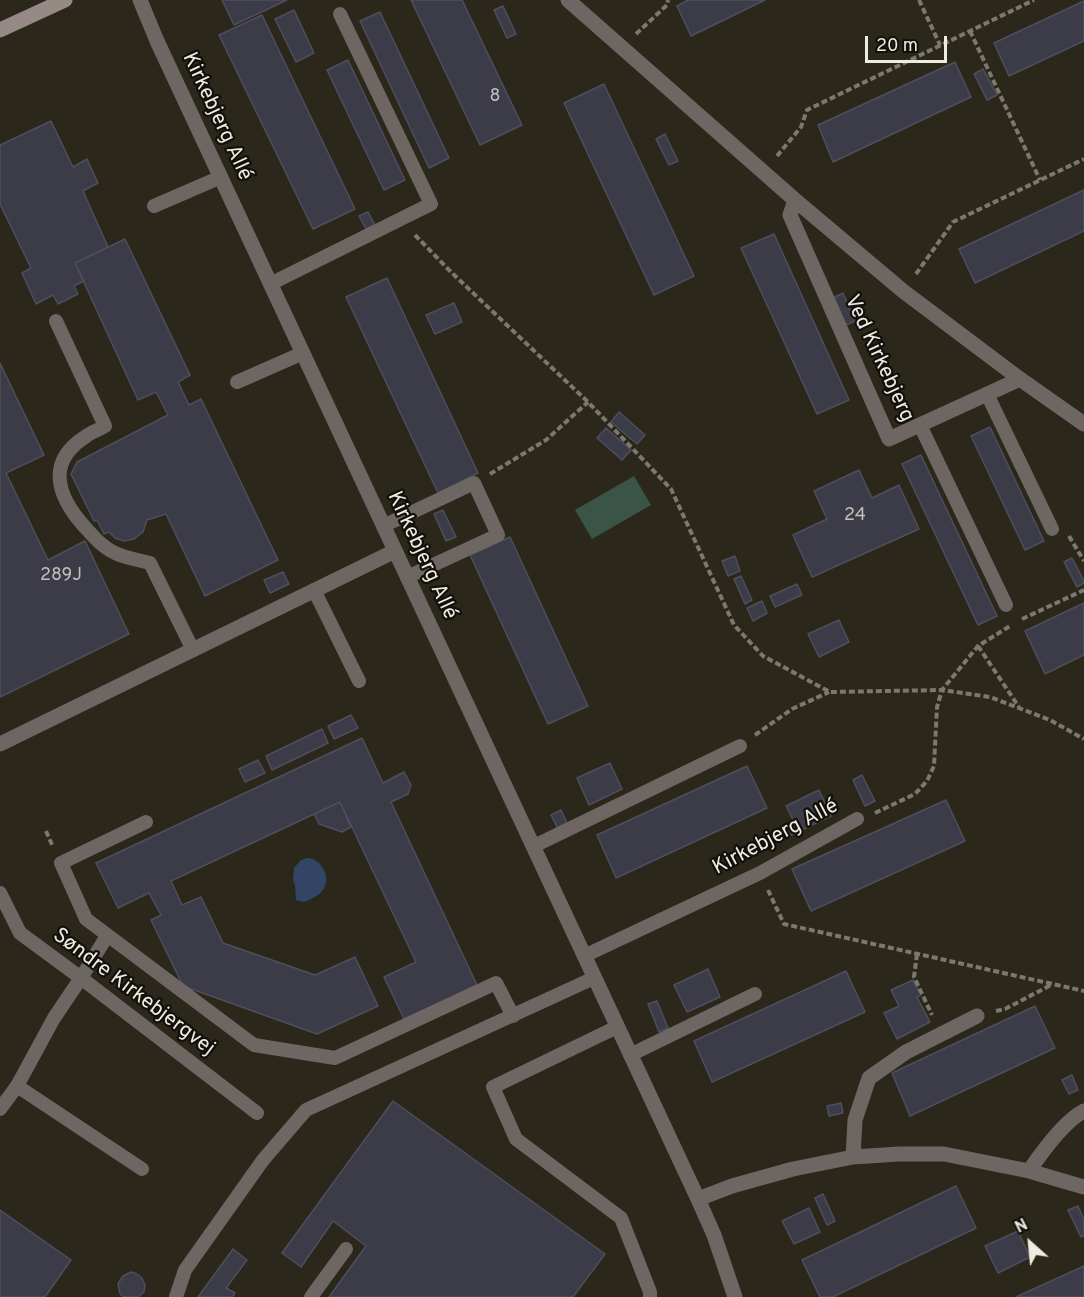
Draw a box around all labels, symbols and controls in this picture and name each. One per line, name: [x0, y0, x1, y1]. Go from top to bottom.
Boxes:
scale bar: [868, 24, 950, 62]
text: 20 m: [876, 35, 918, 58]
street label: Kirkebjerg Allé: [175, 49, 257, 185]
house number: 8: [490, 86, 500, 108]
street label: Ved Kirkebjerg: [838, 291, 918, 427]
street label: Kirkebjerg Allé: [380, 488, 462, 624]
house number: 24: [844, 505, 866, 527]
house number: 289J: [40, 565, 82, 587]
street label: Kirkebjerg Allé: [709, 794, 843, 882]
street label: Søndre Kirkebjergvej: [47, 924, 219, 1062]
north arrow: [1000, 1213, 1060, 1273]
text: N: [1012, 1215, 1031, 1238]

